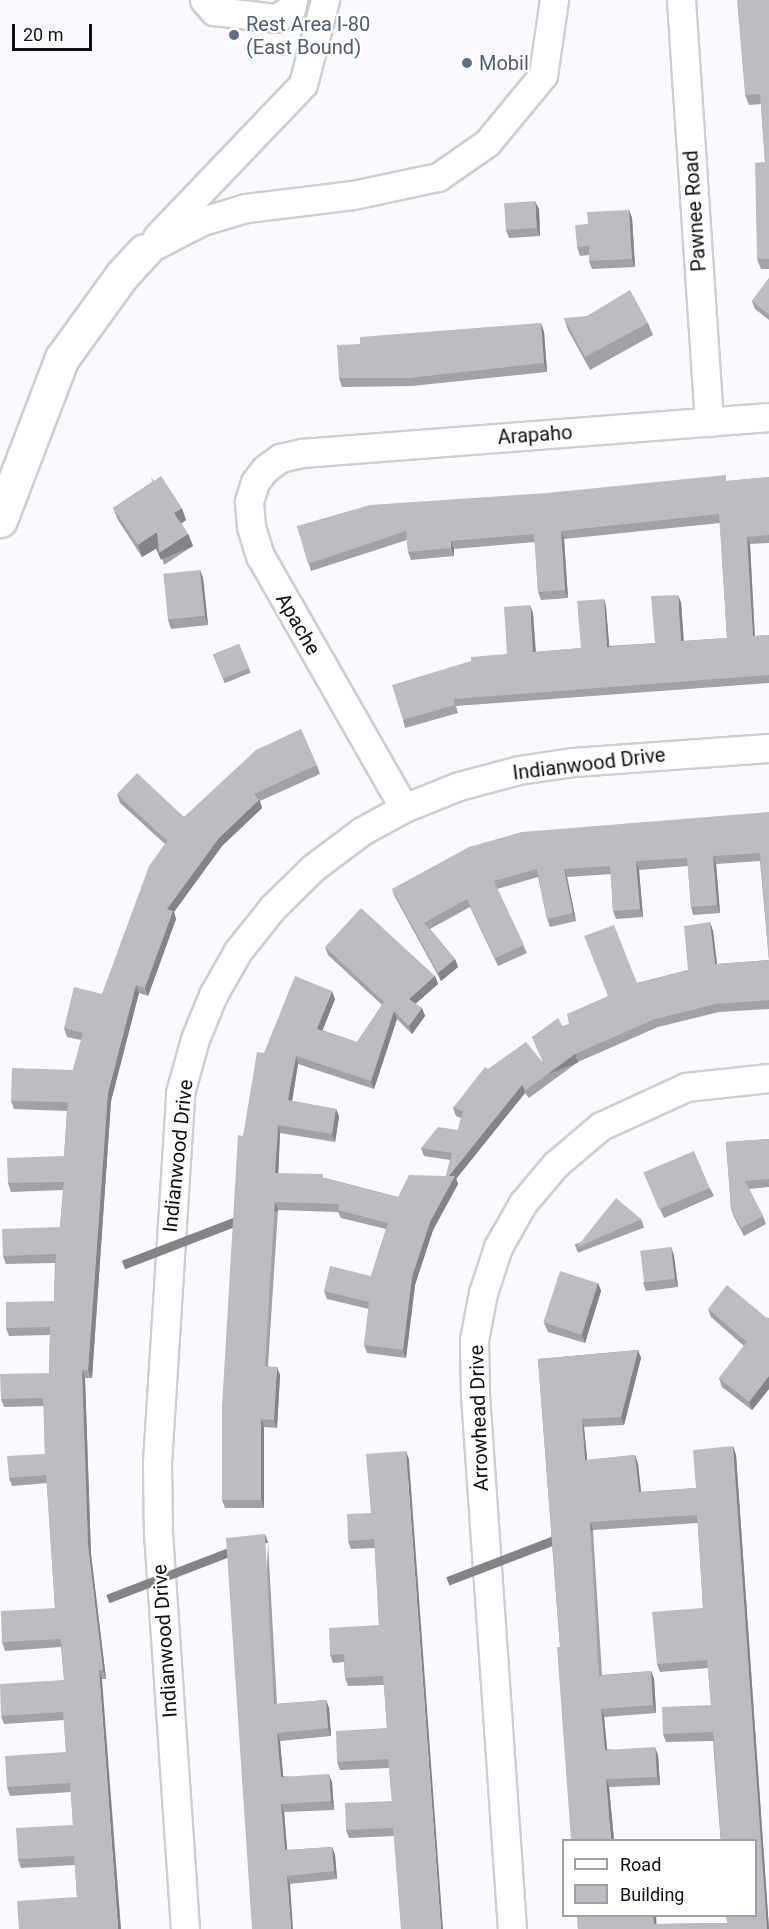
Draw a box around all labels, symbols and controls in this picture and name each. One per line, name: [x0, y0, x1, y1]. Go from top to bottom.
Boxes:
scale bar: [15, 12, 94, 50]
place label: Rest Area I-80 (East Bound): [246, 12, 370, 59]
text: 20 m: [23, 24, 63, 45]
marker: Rest Area I-80 (East Bound): [227, 28, 241, 42]
place label: Mobil: [479, 51, 529, 75]
marker: Mobil: [460, 56, 474, 70]
street label: Pawnee Road: [679, 150, 711, 272]
street label: Arapaho: [497, 420, 573, 450]
street label: Apache: [271, 589, 325, 659]
street label: Indianwood Drive: [511, 743, 667, 785]
street label: Indianwood Drive: [158, 1078, 198, 1234]
street label: Arrowhead Drive: [464, 1344, 494, 1492]
street label: Indianwood Drive: [148, 1564, 182, 1718]
legend: [562, 1839, 757, 1917]
text: Road: [620, 1854, 661, 1875]
text: Building: [620, 1884, 684, 1905]

